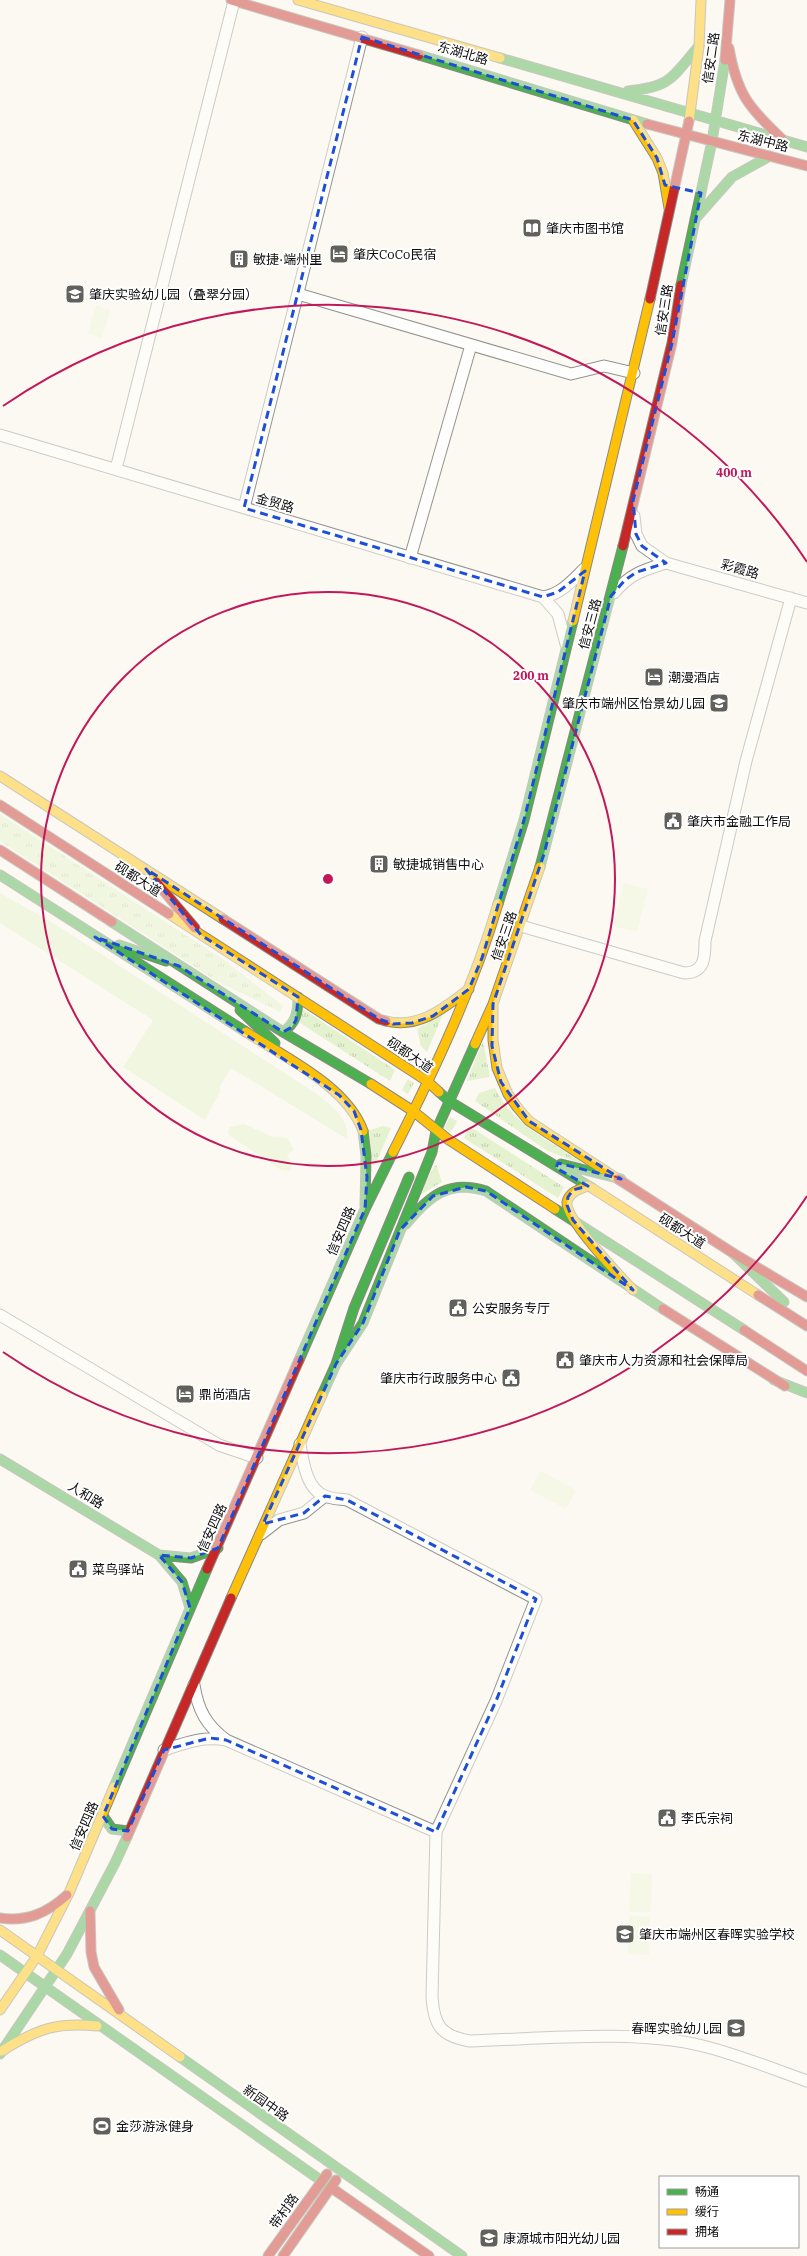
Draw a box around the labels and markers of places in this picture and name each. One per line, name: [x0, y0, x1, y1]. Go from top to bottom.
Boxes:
library icon: 肇庆市图书馆: [521, 217, 543, 239]
place label: 肇庆市图书馆: [546, 220, 624, 237]
hotel icon: 肇庆CoCo民宿: [328, 243, 350, 265]
place label: 肇庆CoCo民宿: [353, 246, 436, 263]
building icon: 敏捷·端州里: [228, 248, 250, 270]
place label: 敏捷·端州里: [253, 251, 322, 268]
school or university icon: 肇庆实验幼儿园（叠翠分园）: [64, 283, 86, 305]
place label: 肇庆实验幼儿园（叠翠分园）: [89, 286, 258, 303]
hotel icon: 潮漫酒店: [643, 666, 665, 688]
place label: 潮漫酒店: [668, 669, 720, 686]
school or university icon: 肇庆市端州区怡景幼儿园: [708, 692, 730, 714]
place label: 肇庆市端州区怡景幼儿园: [562, 695, 705, 712]
public building icon: 肇庆市金融工作局: [662, 810, 684, 832]
place label: 肇庆市金融工作局: [687, 813, 791, 830]
building icon: 敏捷城销售中心: [368, 853, 390, 875]
place label: 敏捷城销售中心: [393, 856, 484, 873]
centre of rings: [321, 872, 335, 886]
public building icon: 公安服务专厅: [447, 1297, 469, 1319]
place label: 公安服务专厅: [472, 1300, 550, 1317]
public building icon: 肇庆市人力资源和社会保障局: [554, 1349, 576, 1371]
place label: 肇庆市人力资源和社会保障局: [579, 1352, 748, 1369]
public building icon: 肇庆市行政服务中心: [500, 1367, 522, 1389]
place label: 肇庆市行政服务中心: [380, 1370, 497, 1387]
hotel icon: 鼎尚酒店: [174, 1383, 196, 1405]
place label: 鼎尚酒店: [199, 1386, 251, 1403]
public building icon: 菜鸟驿站: [67, 1558, 89, 1580]
place label: 菜鸟驿站: [92, 1561, 144, 1578]
public building icon: 李氏宗祠: [656, 1807, 678, 1829]
place label: 李氏宗祠: [681, 1810, 733, 1827]
school or university icon: 肇庆市端州区春晖实验学校: [614, 1923, 636, 1945]
place label: 肇庆市端州区春晖实验学校: [639, 1926, 795, 1943]
school or university icon: 春晖实验幼儿园: [725, 2017, 747, 2039]
place label: 春晖实验幼儿园: [631, 2020, 722, 2037]
sports icon: 金莎游泳健身: [91, 2115, 113, 2137]
place label: 金莎游泳健身: [116, 2118, 194, 2135]
school or university icon: 康源城市阳光幼儿园: [478, 2227, 500, 2249]
place label: 康源城市阳光幼儿园: [503, 2230, 620, 2247]

